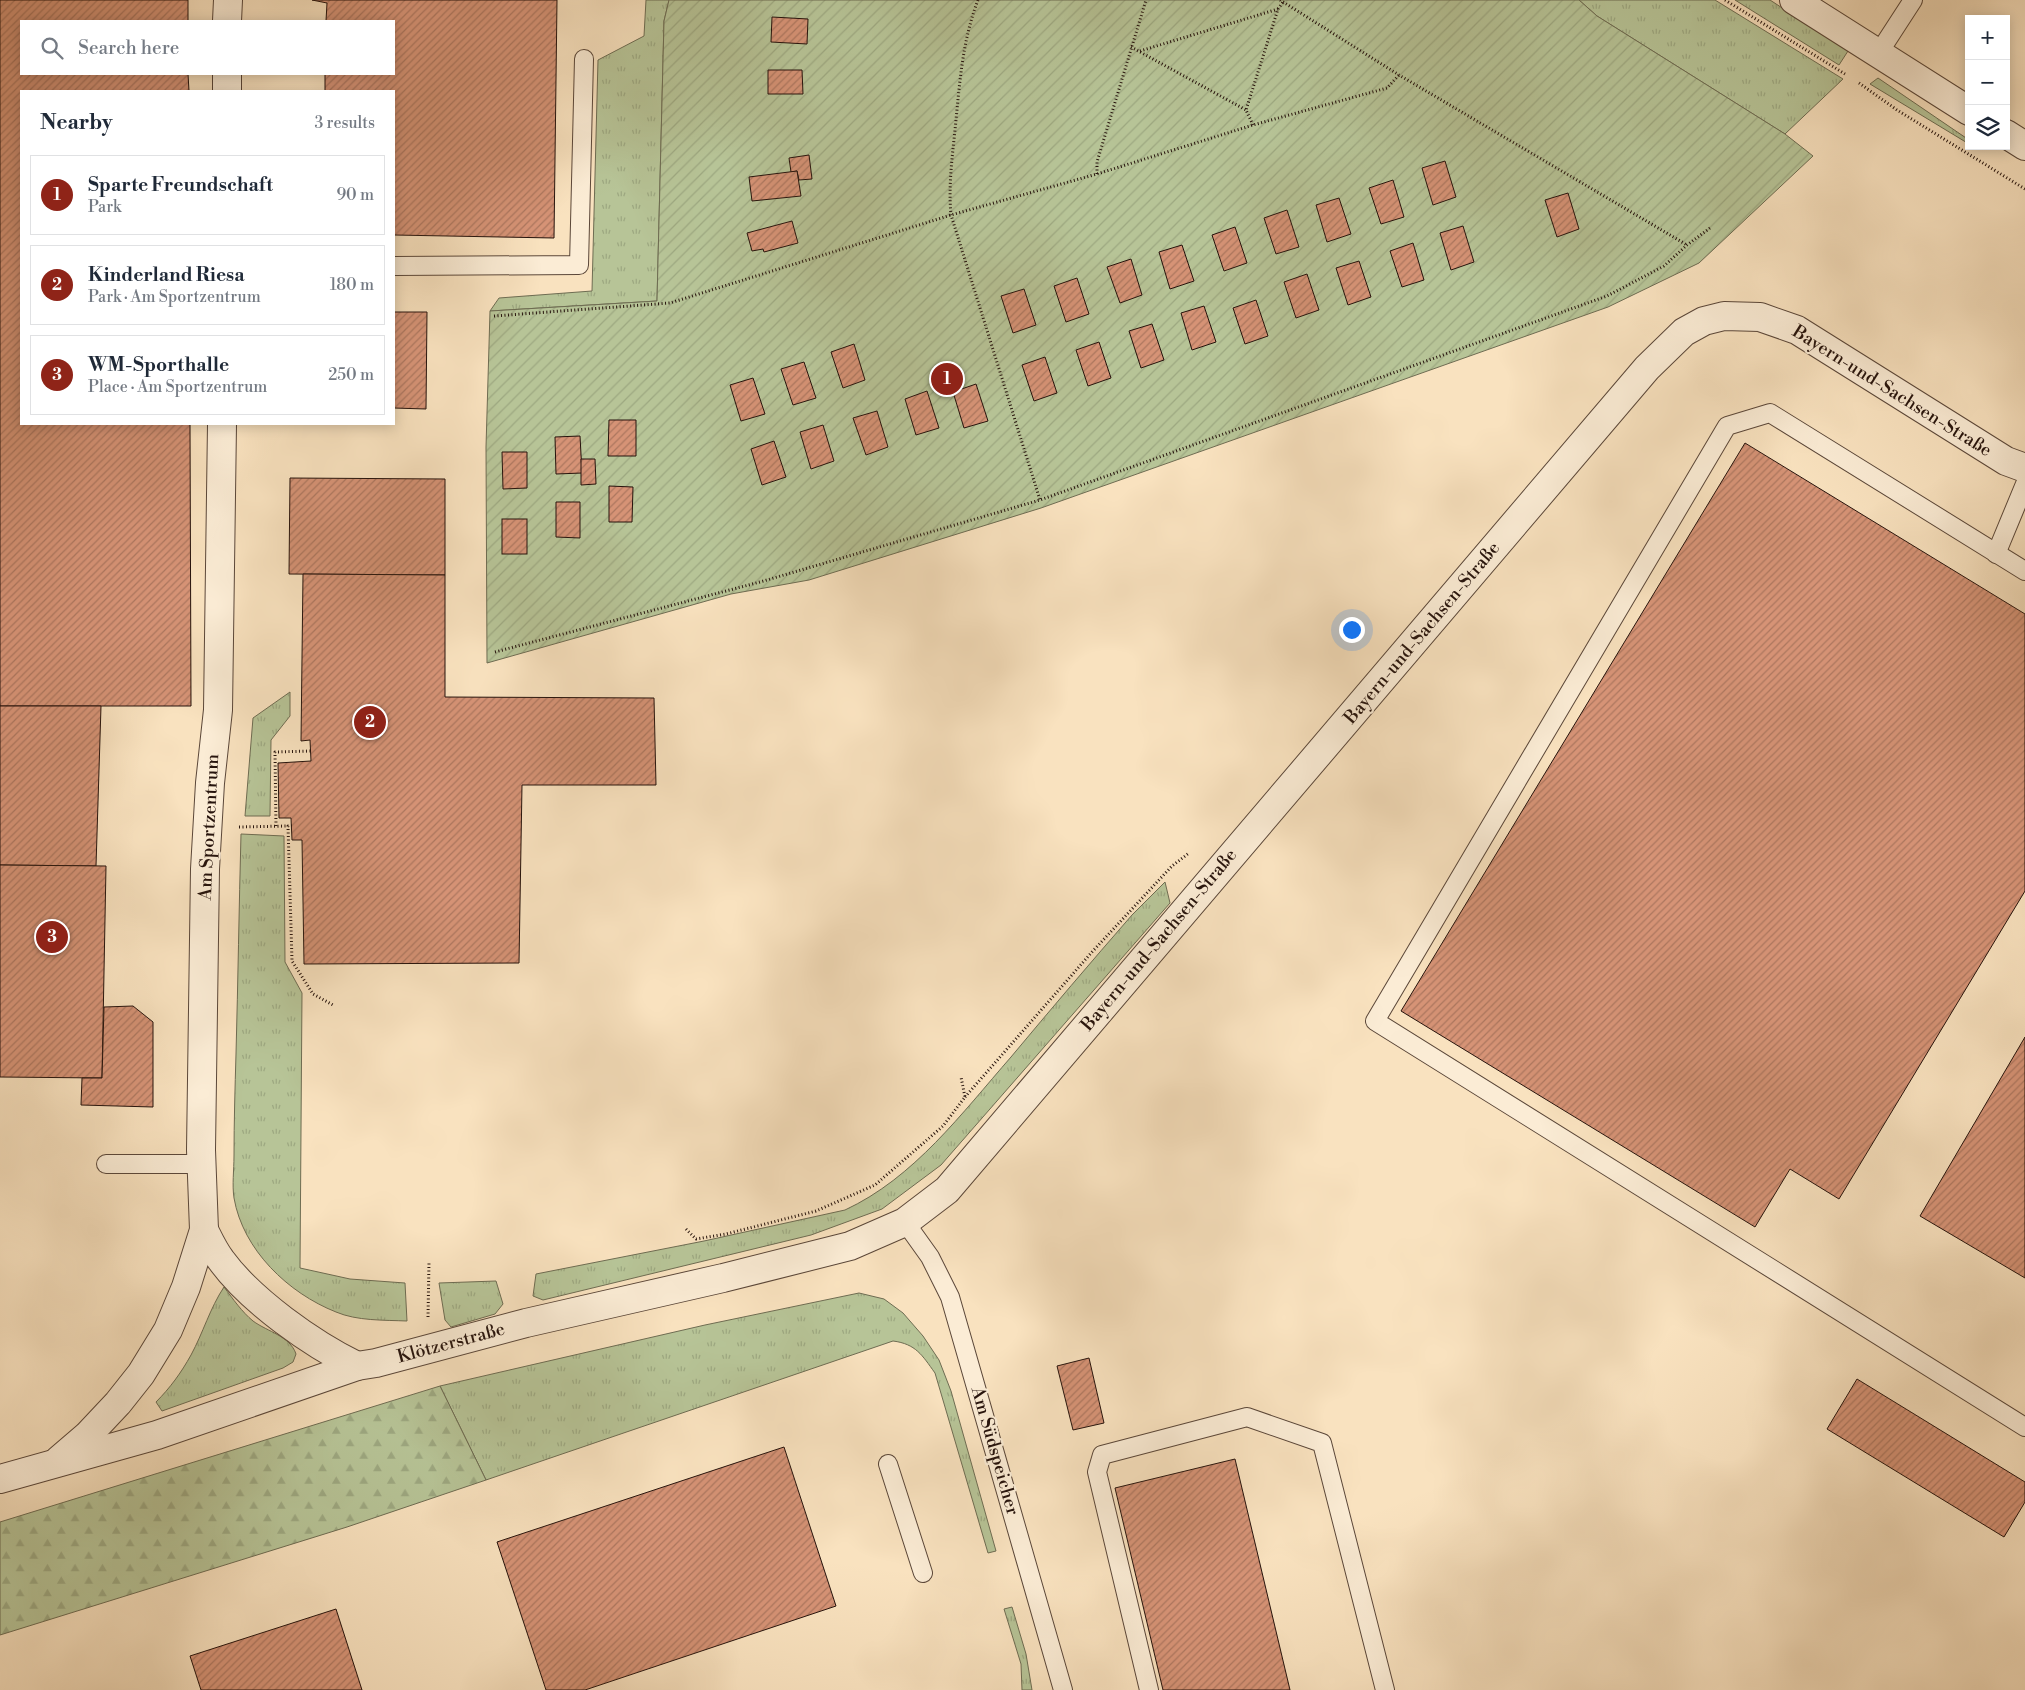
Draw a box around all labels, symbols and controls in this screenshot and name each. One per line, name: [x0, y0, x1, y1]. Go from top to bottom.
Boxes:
map controls: [1965, 15, 2010, 150]
button: +: [1965, 15, 2010, 60]
search box: [20, 20, 395, 75]
icon: search: [38, 34, 66, 62]
text: Search here: [78, 36, 179, 60]
button: −: [1965, 60, 2010, 105]
button: layers: [1965, 105, 2010, 150]
text: Nearby: [40, 110, 113, 136]
text: 3 results: [314, 113, 375, 133]
text: Sparte Freundschaft: [88, 173, 273, 197]
text: 1: [53, 185, 61, 205]
text: 90 m: [336, 185, 374, 205]
text: Park: [88, 197, 121, 217]
text: Kinderland Riesa: [88, 263, 245, 287]
text: 2: [52, 275, 62, 295]
text: 180 m: [330, 275, 374, 295]
text: Park · Am Sportzentrum: [88, 287, 261, 307]
street label: Bayern-und-Sachsen-Straße: [1787, 320, 1996, 462]
text: WM-Sporthalle: [88, 353, 229, 377]
pin: 1: [931, 360, 963, 398]
text: 3: [52, 365, 62, 385]
text: 250 m: [328, 365, 374, 385]
text: Place · Am Sportzentrum: [88, 377, 267, 397]
street label: Bayern-und-Sachsen-Straße: [1338, 537, 1505, 730]
your location: [1339, 617, 1365, 643]
pin: 2: [354, 703, 386, 741]
street label: Am Sportzentrum: [194, 753, 224, 902]
street label: Bayern-und-Sachsen-Straße: [1075, 844, 1242, 1037]
pin: 3: [36, 918, 68, 956]
street label: Klötzerstraße: [395, 1318, 507, 1368]
street label: Am Südspeicher: [965, 1383, 1024, 1518]

